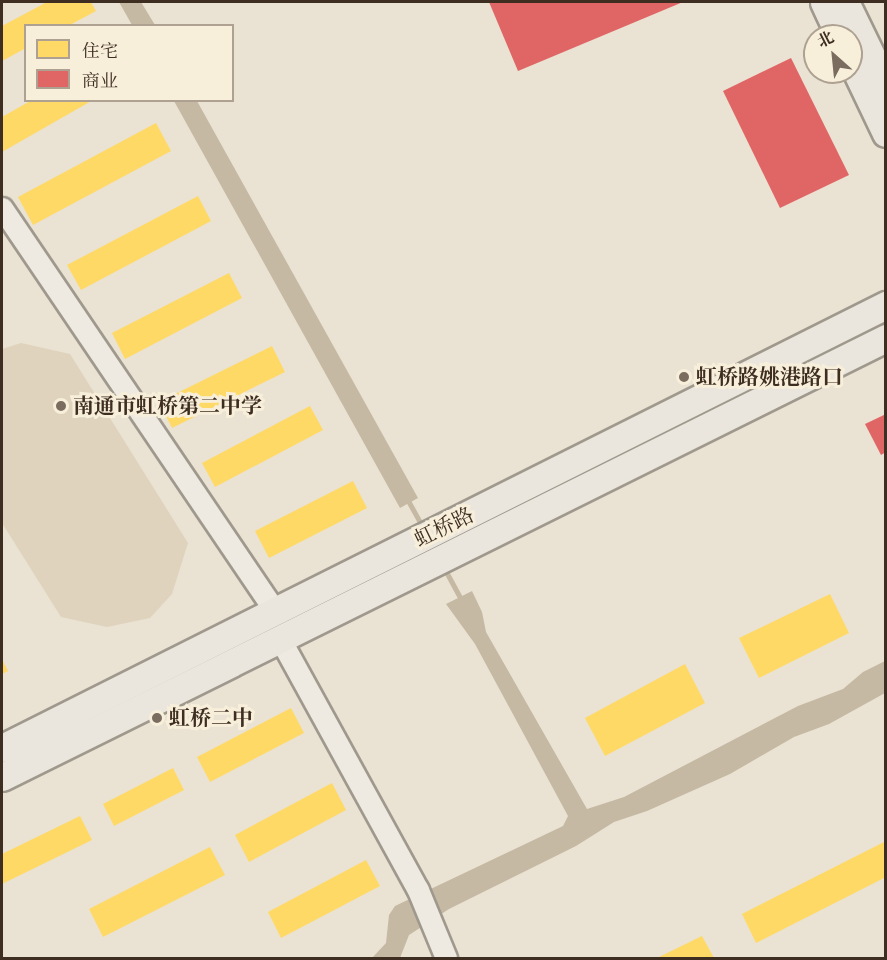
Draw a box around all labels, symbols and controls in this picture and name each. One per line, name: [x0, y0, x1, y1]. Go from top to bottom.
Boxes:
legend: [24, 24, 234, 102]
north arrow: [803, 24, 863, 84]
text: 北: [814, 27, 837, 51]
text: 住宅: [82, 40, 118, 62]
text: 商业: [82, 70, 118, 92]
place label: 虹桥路姚港路口: [696, 364, 843, 390]
marker: 虹桥路姚港路口: [677, 370, 691, 384]
place label: 南通市虹桥第二中学: [73, 393, 262, 419]
marker: 南通市虹桥第二中学: [54, 399, 68, 413]
street label: 虹桥路: [410, 502, 478, 552]
place label: 虹桥二中: [169, 705, 253, 731]
marker: 虹桥二中: [150, 711, 164, 725]

